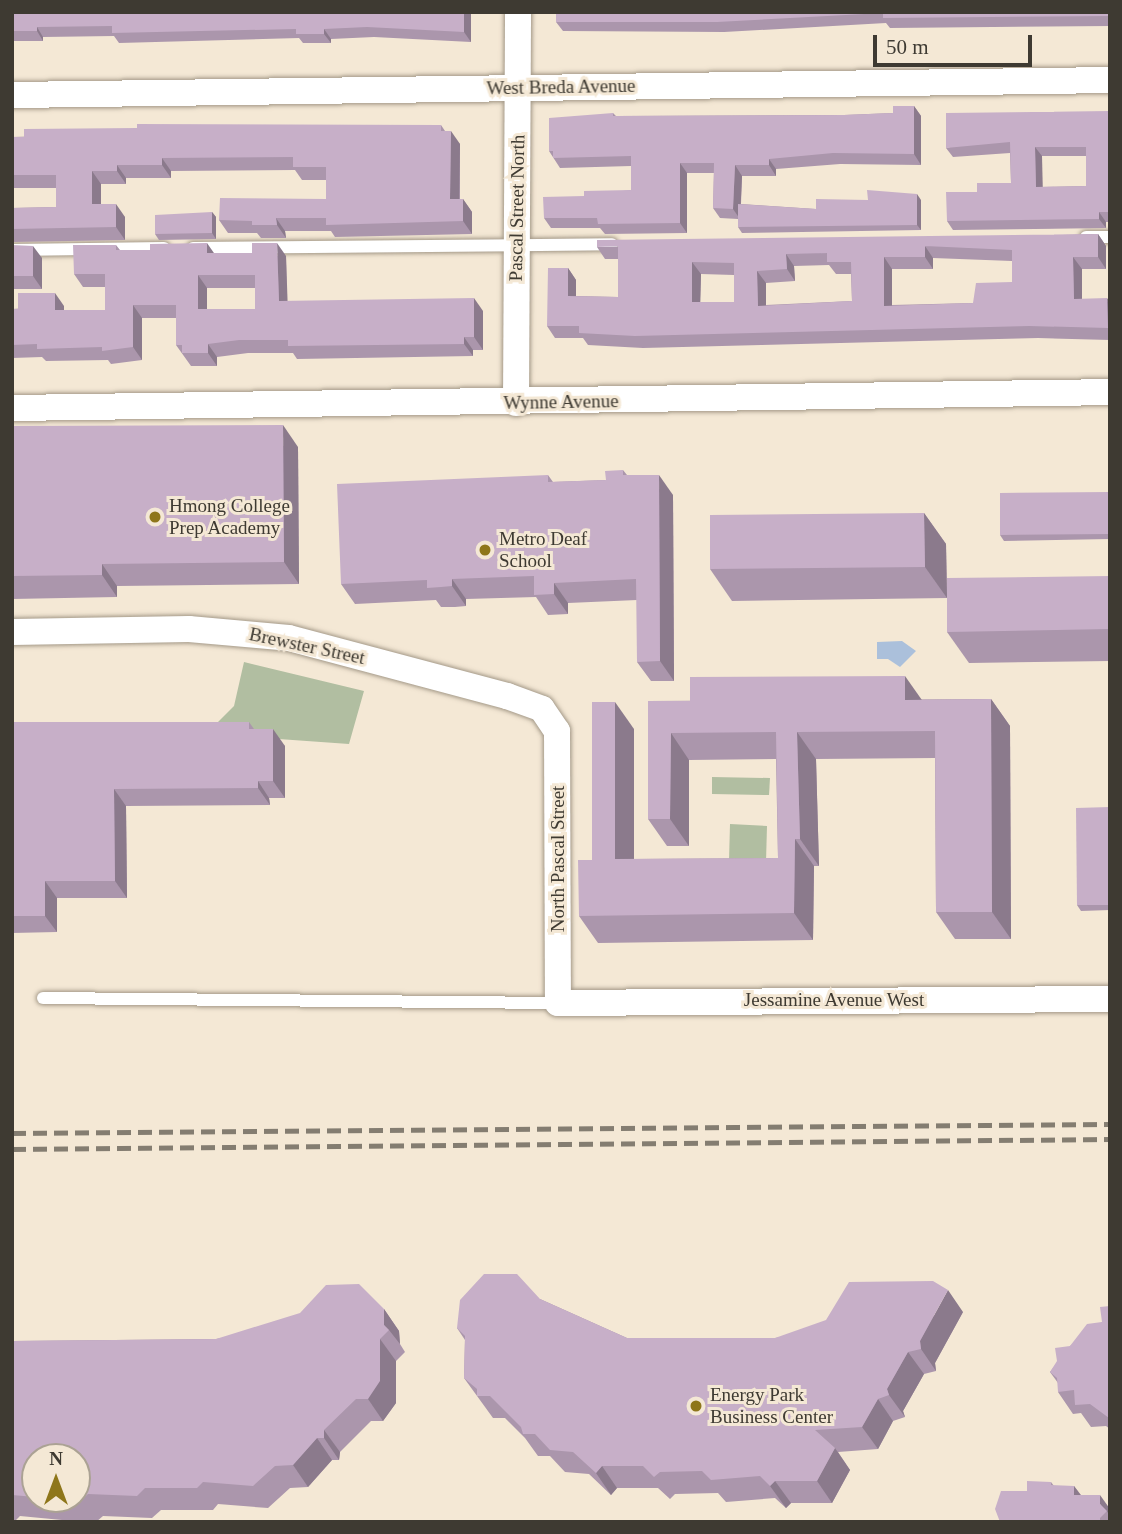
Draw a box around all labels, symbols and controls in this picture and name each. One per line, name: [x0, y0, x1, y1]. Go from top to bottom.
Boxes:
scale bar: [877, 21, 1036, 65]
text: 50 m: [886, 35, 929, 59]
street label: West Breda Avenue: [486, 74, 636, 100]
street label: Pascal Street North: [504, 134, 530, 282]
street label: Wynne Avenue: [503, 390, 619, 414]
place label: Hmong College Prep Academy: [169, 495, 290, 539]
marker: Hmong College Prep Academy: [147, 509, 163, 525]
place label: Metro Deaf School: [499, 528, 587, 572]
marker: Metro Deaf School: [477, 542, 493, 558]
street label: Brewster Street: [247, 623, 367, 669]
street label: North Pascal Street: [547, 786, 569, 932]
street label: Jessamine Avenue West: [743, 989, 925, 1011]
place label: Energy Park Business Center: [710, 1384, 833, 1428]
marker: Energy Park Business Center: [688, 1398, 704, 1414]
north arrow: [21, 1443, 91, 1513]
text: N: [49, 1448, 63, 1469]

